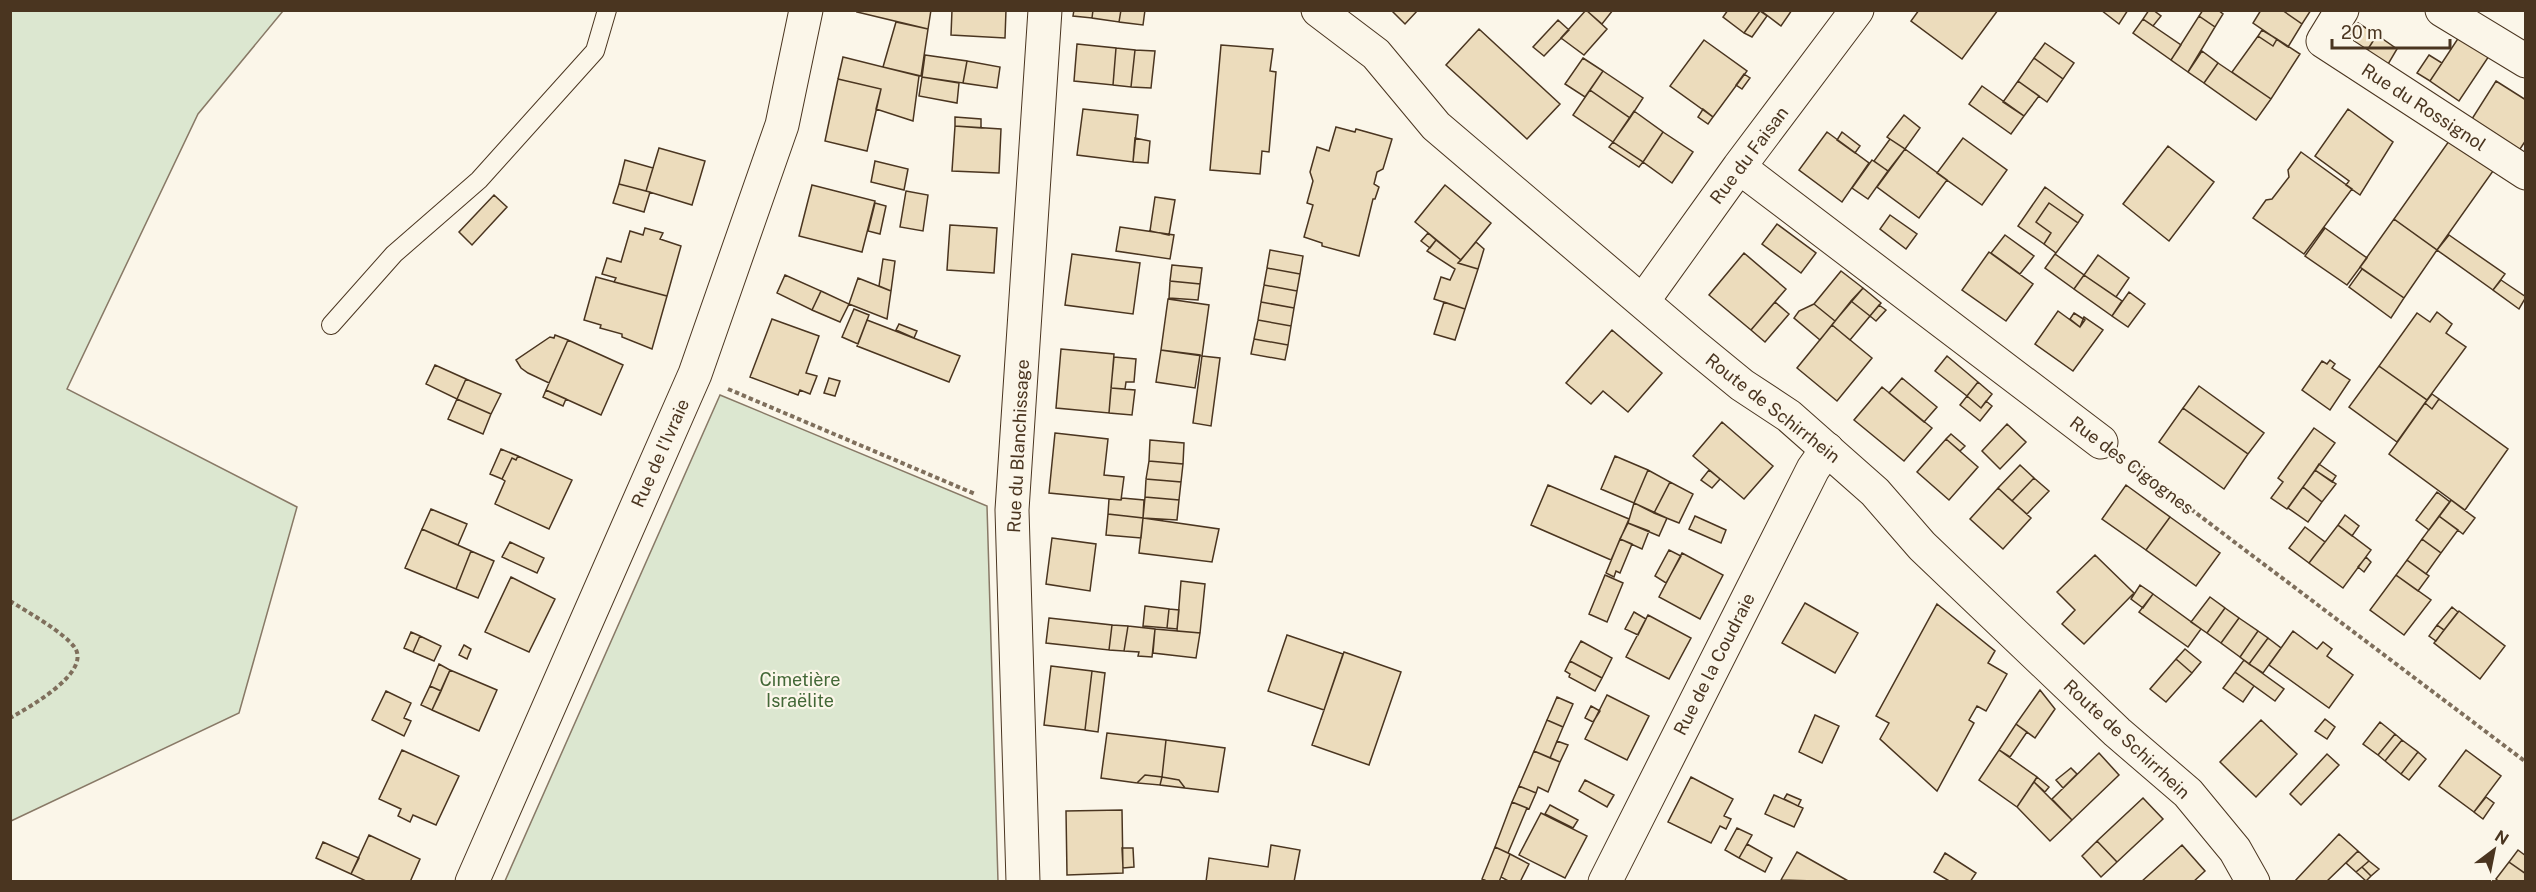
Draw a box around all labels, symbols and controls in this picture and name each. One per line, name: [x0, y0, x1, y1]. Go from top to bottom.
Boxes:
scale bar: [2332, 12, 2450, 50]
text: 20 m: [2341, 22, 2383, 43]
street label: Rue du Rossignol: [2358, 59, 2490, 155]
street label: Rue du Faisan: [1706, 102, 1792, 208]
street label: Route de Schirrhein: [1702, 349, 1844, 467]
street label: Rue du Blanchissage: [1003, 359, 1033, 533]
street label: Rue de l'Ivraie: [627, 396, 693, 510]
street label: Rue des Cigognes: [2066, 412, 2198, 518]
street label: Rue de la Coudraie: [1669, 589, 1759, 739]
park label: Cimetière Israëlite: [759, 669, 841, 711]
street label: Route de Schirrhein: [2060, 675, 2194, 803]
north arrow: [2464, 820, 2524, 880]
text: N: [2491, 826, 2512, 849]

